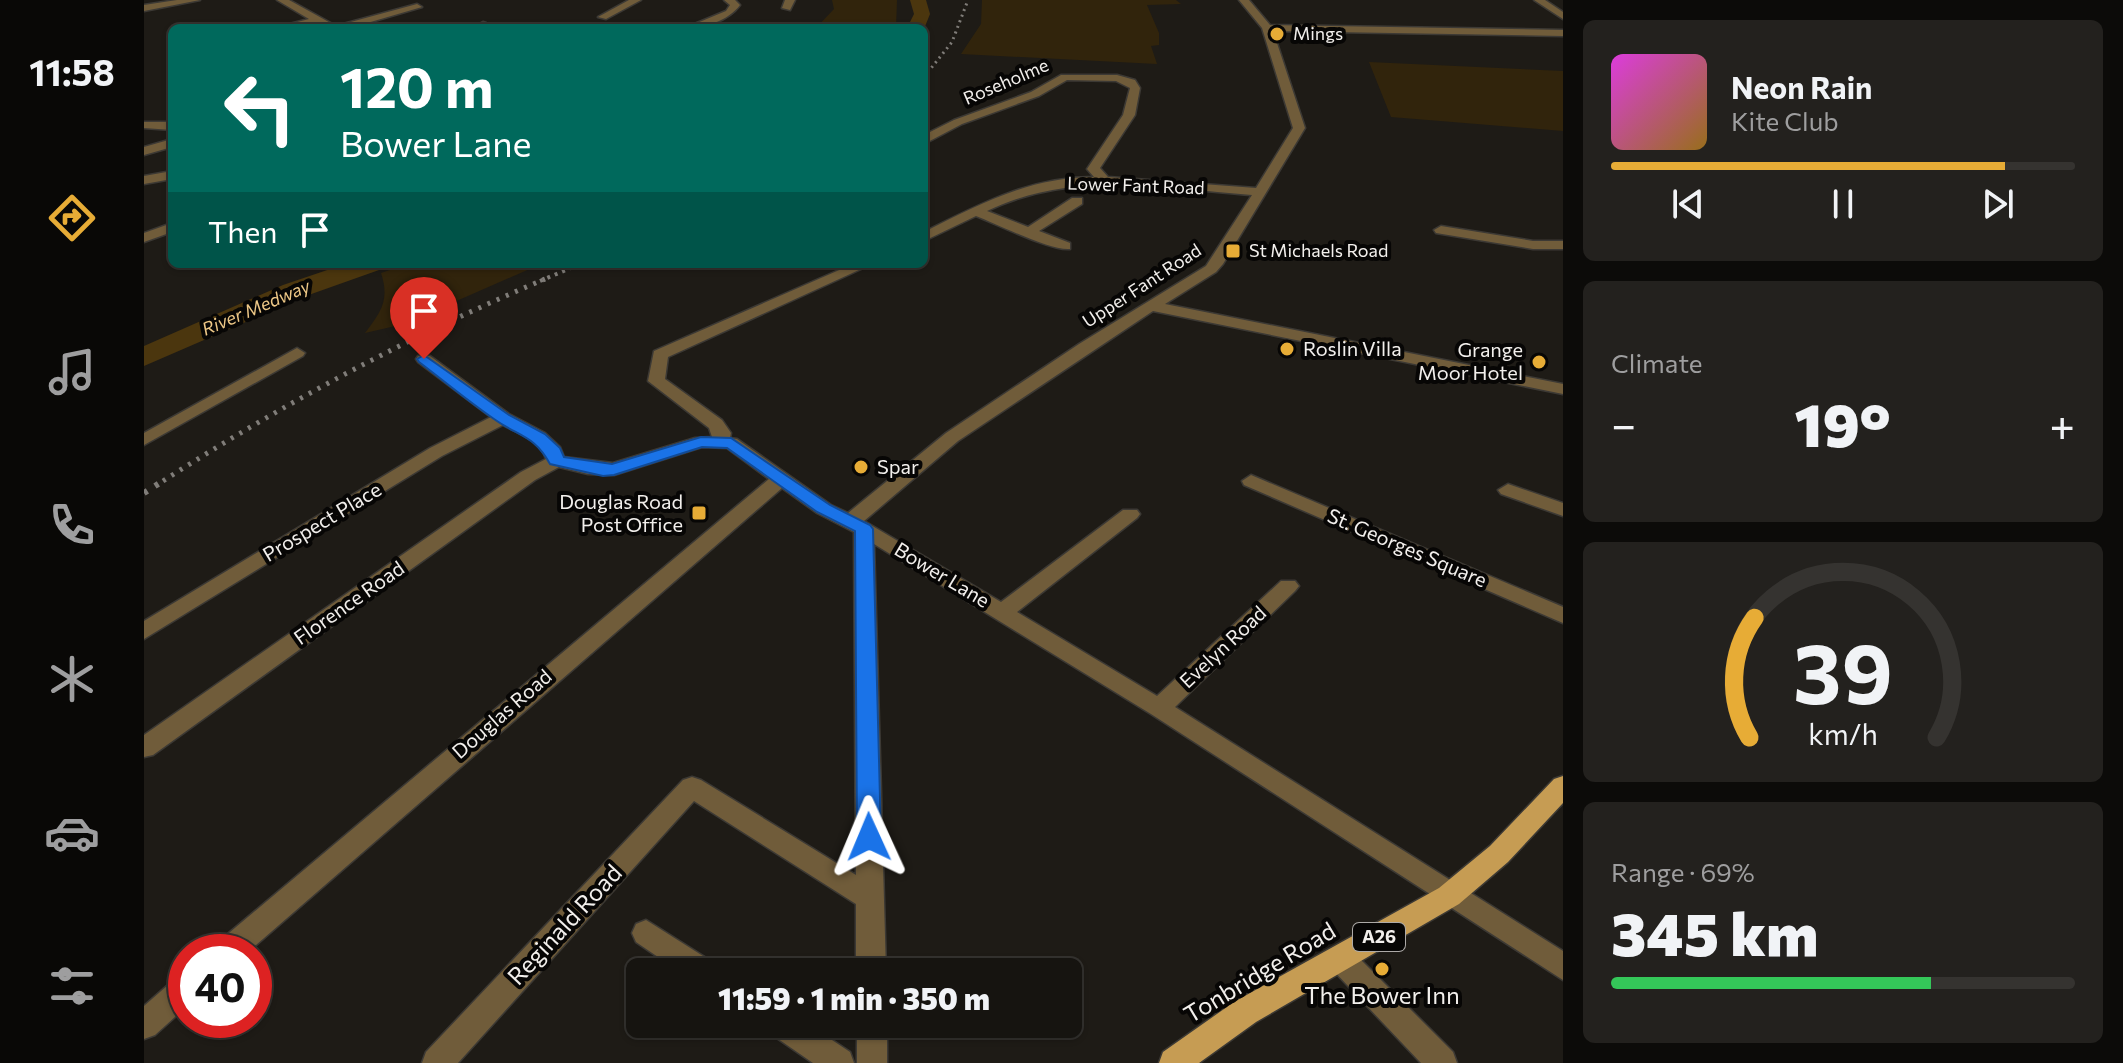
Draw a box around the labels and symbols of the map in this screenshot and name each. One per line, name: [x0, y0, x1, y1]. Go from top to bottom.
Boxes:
place label: Mings: [1293, 22, 1343, 44]
marker: Mings: [1268, 25, 1286, 43]
street label: Roseholme: [960, 53, 1052, 109]
street label: Lower Fant Road: [1067, 172, 1205, 198]
street label: Upper Fant Road: [1078, 239, 1205, 332]
place label: St Michaels Road: [1249, 239, 1388, 261]
marker: St Michaels Road: [1224, 242, 1242, 260]
water label: River Medway: [198, 274, 314, 340]
pin: [390, 277, 458, 359]
place label: Roslin Villa: [1303, 336, 1402, 360]
place label: Grange Moor Hotel: [1418, 337, 1523, 384]
marker: Roslin Villa: [1278, 340, 1296, 358]
marker: Grange Moor Hotel: [1530, 353, 1548, 371]
place label: Spar: [877, 454, 919, 478]
marker: Spar: [852, 458, 870, 476]
street label: Prospect Place: [258, 476, 385, 566]
place label: Douglas Road Post Office: [559, 489, 683, 536]
street label: St. Georges Square: [1324, 503, 1491, 591]
marker: Douglas Road Post Office: [690, 504, 708, 522]
street label: Bower Lane: [891, 536, 994, 612]
street label: Florence Road: [289, 555, 408, 649]
street label: Evelyn Road: [1174, 600, 1271, 692]
street label: Douglas Road: [447, 664, 556, 763]
position arrow: [827, 795, 911, 879]
street label: Reginald Road: [501, 858, 627, 990]
street label: Tonbridge Road: [1178, 915, 1340, 1028]
road number: A26: [1353, 923, 1405, 951]
speed limit sign: 40: [168, 934, 272, 1038]
marker: The Bower Inn: [1373, 960, 1391, 978]
place label: The Bower Inn: [1304, 980, 1460, 1009]

